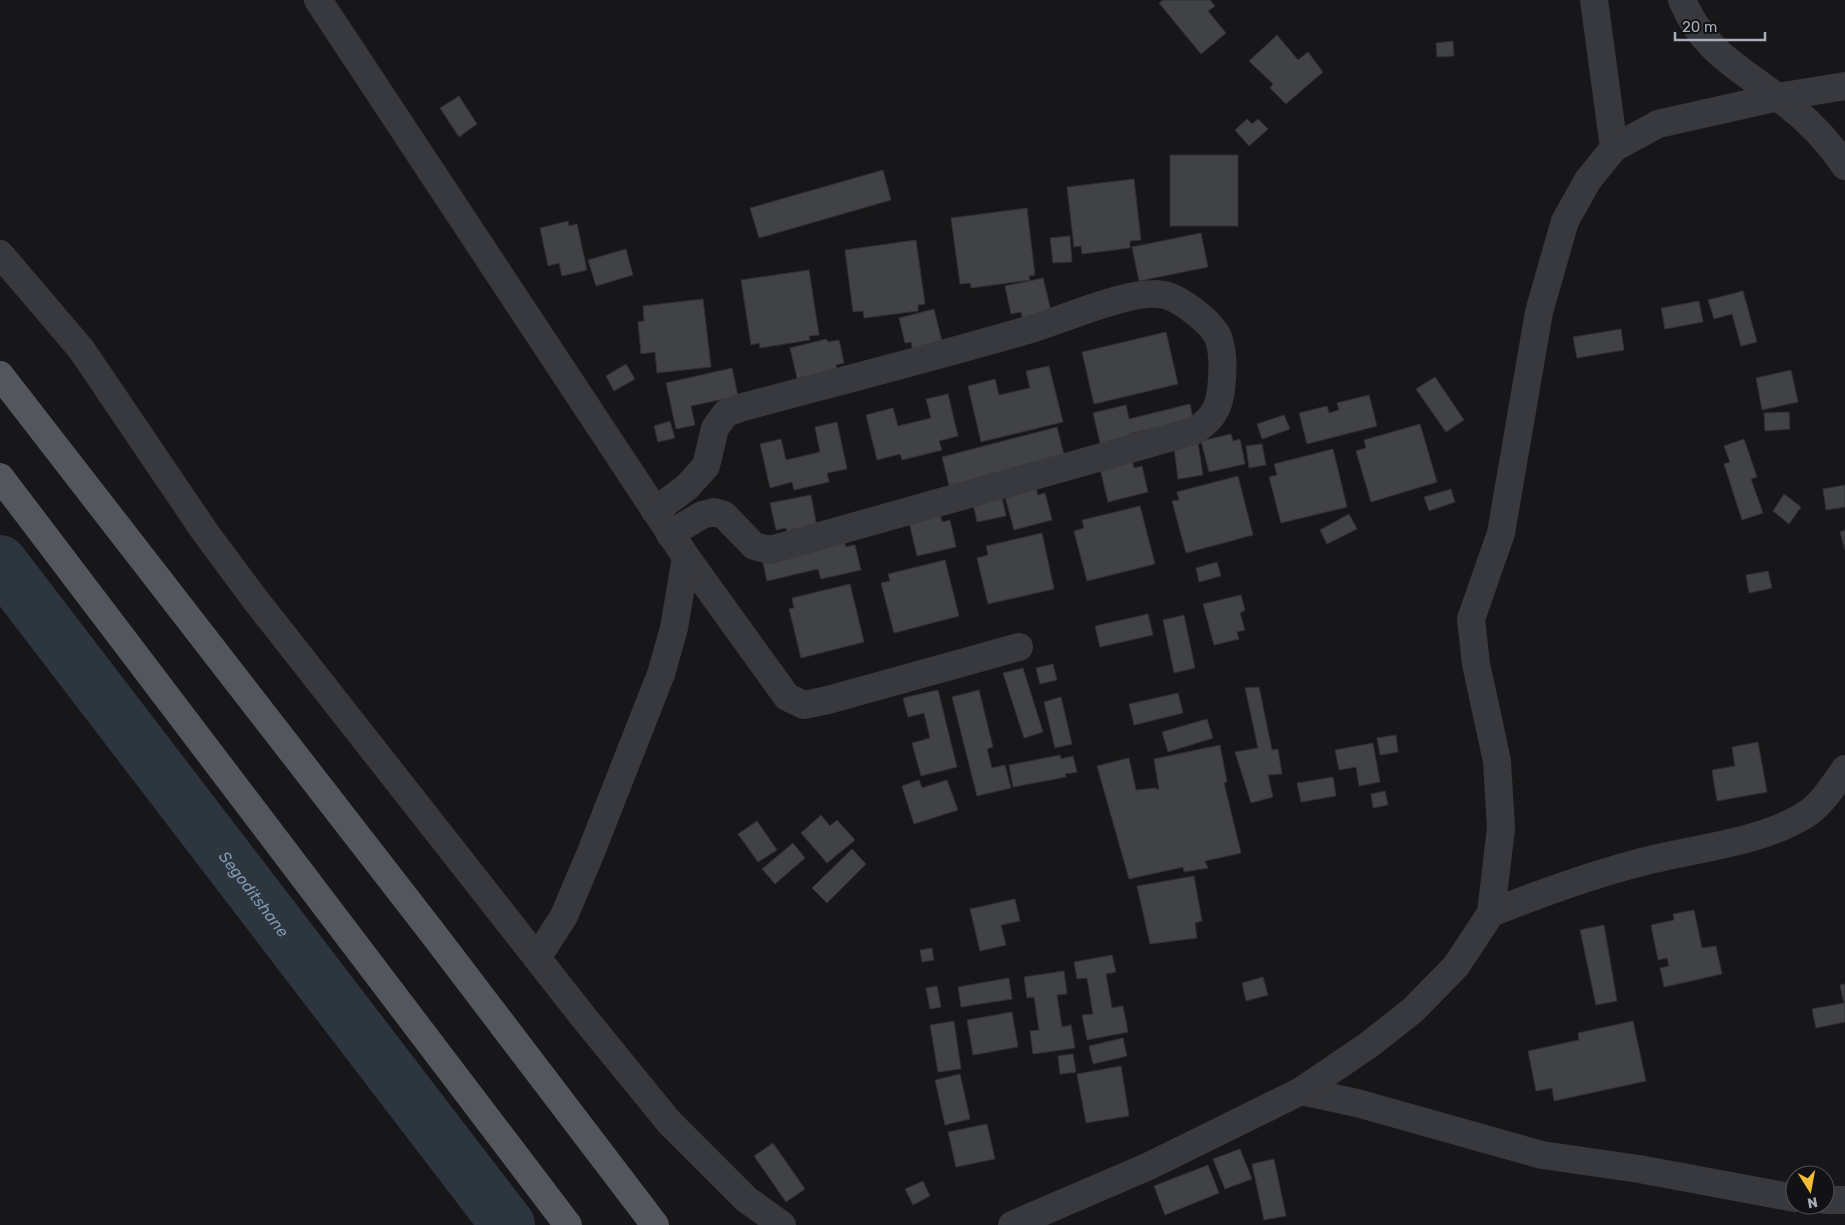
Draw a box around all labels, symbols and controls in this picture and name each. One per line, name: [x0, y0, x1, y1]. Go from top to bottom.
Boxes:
scale bar: [1675, 10, 1765, 42]
text: 20 m: [1682, 18, 1717, 36]
water label: Segoditshane: [215, 847, 293, 941]
north arrow: [1785, 1165, 1835, 1215]
text: N: [1806, 1193, 1819, 1212]

